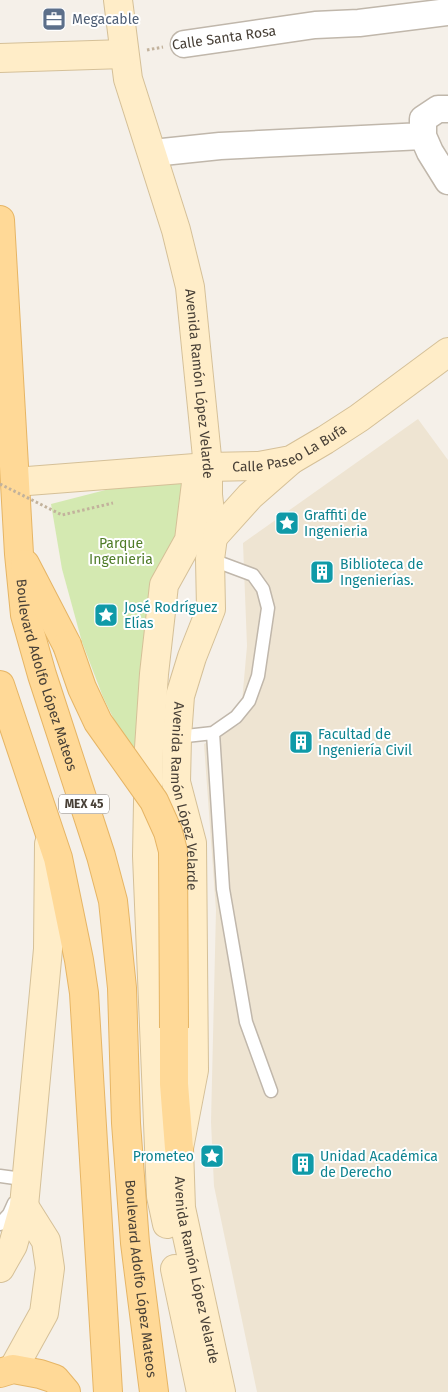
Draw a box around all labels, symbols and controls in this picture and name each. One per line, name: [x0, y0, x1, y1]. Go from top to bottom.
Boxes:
office icon: Megacable: [41, 6, 67, 32]
place label: Megacable: [72, 11, 139, 28]
street label: Calle Santa Rosa: [171, 22, 277, 54]
street label: Avenida Ramón López Velarde: [182, 288, 217, 479]
street label: Calle Paseo La Bufa: [232, 420, 349, 475]
place label: Graffiti de Ingenieria: [304, 507, 368, 540]
place icon: Graffiti de Ingenieria: [274, 510, 300, 536]
park label: Parque Ingenieria: [89, 535, 153, 568]
place label: Biblioteca de Ingenierías.: [340, 556, 423, 589]
building icon: Biblioteca de Ingenierías.: [309, 559, 335, 585]
street label: Boulevard Adolfo López Mateos: [13, 578, 81, 774]
place label: José Rodríguez Elías: [124, 599, 217, 632]
place icon: José Rodríguez Elías: [93, 602, 119, 628]
street label: Avenida Ramón López Velarde: [167, 701, 201, 891]
place label: Facultad de Ingeniería Civil: [318, 726, 412, 759]
building icon: Facultad de Ingeniería Civil: [288, 729, 314, 755]
road number: MEX 45: [59, 794, 109, 814]
place icon: Prometeo: [199, 1143, 225, 1169]
place label: Prometeo: [133, 1148, 194, 1165]
place label: Unidad Académica de Derecho: [320, 1148, 438, 1181]
building icon: Unidad Académica de Derecho: [290, 1151, 316, 1177]
street label: Avenida Ramón López Velarde: [171, 1176, 223, 1365]
street label: Boulevard Adolfo López Mateos: [122, 1179, 161, 1379]

